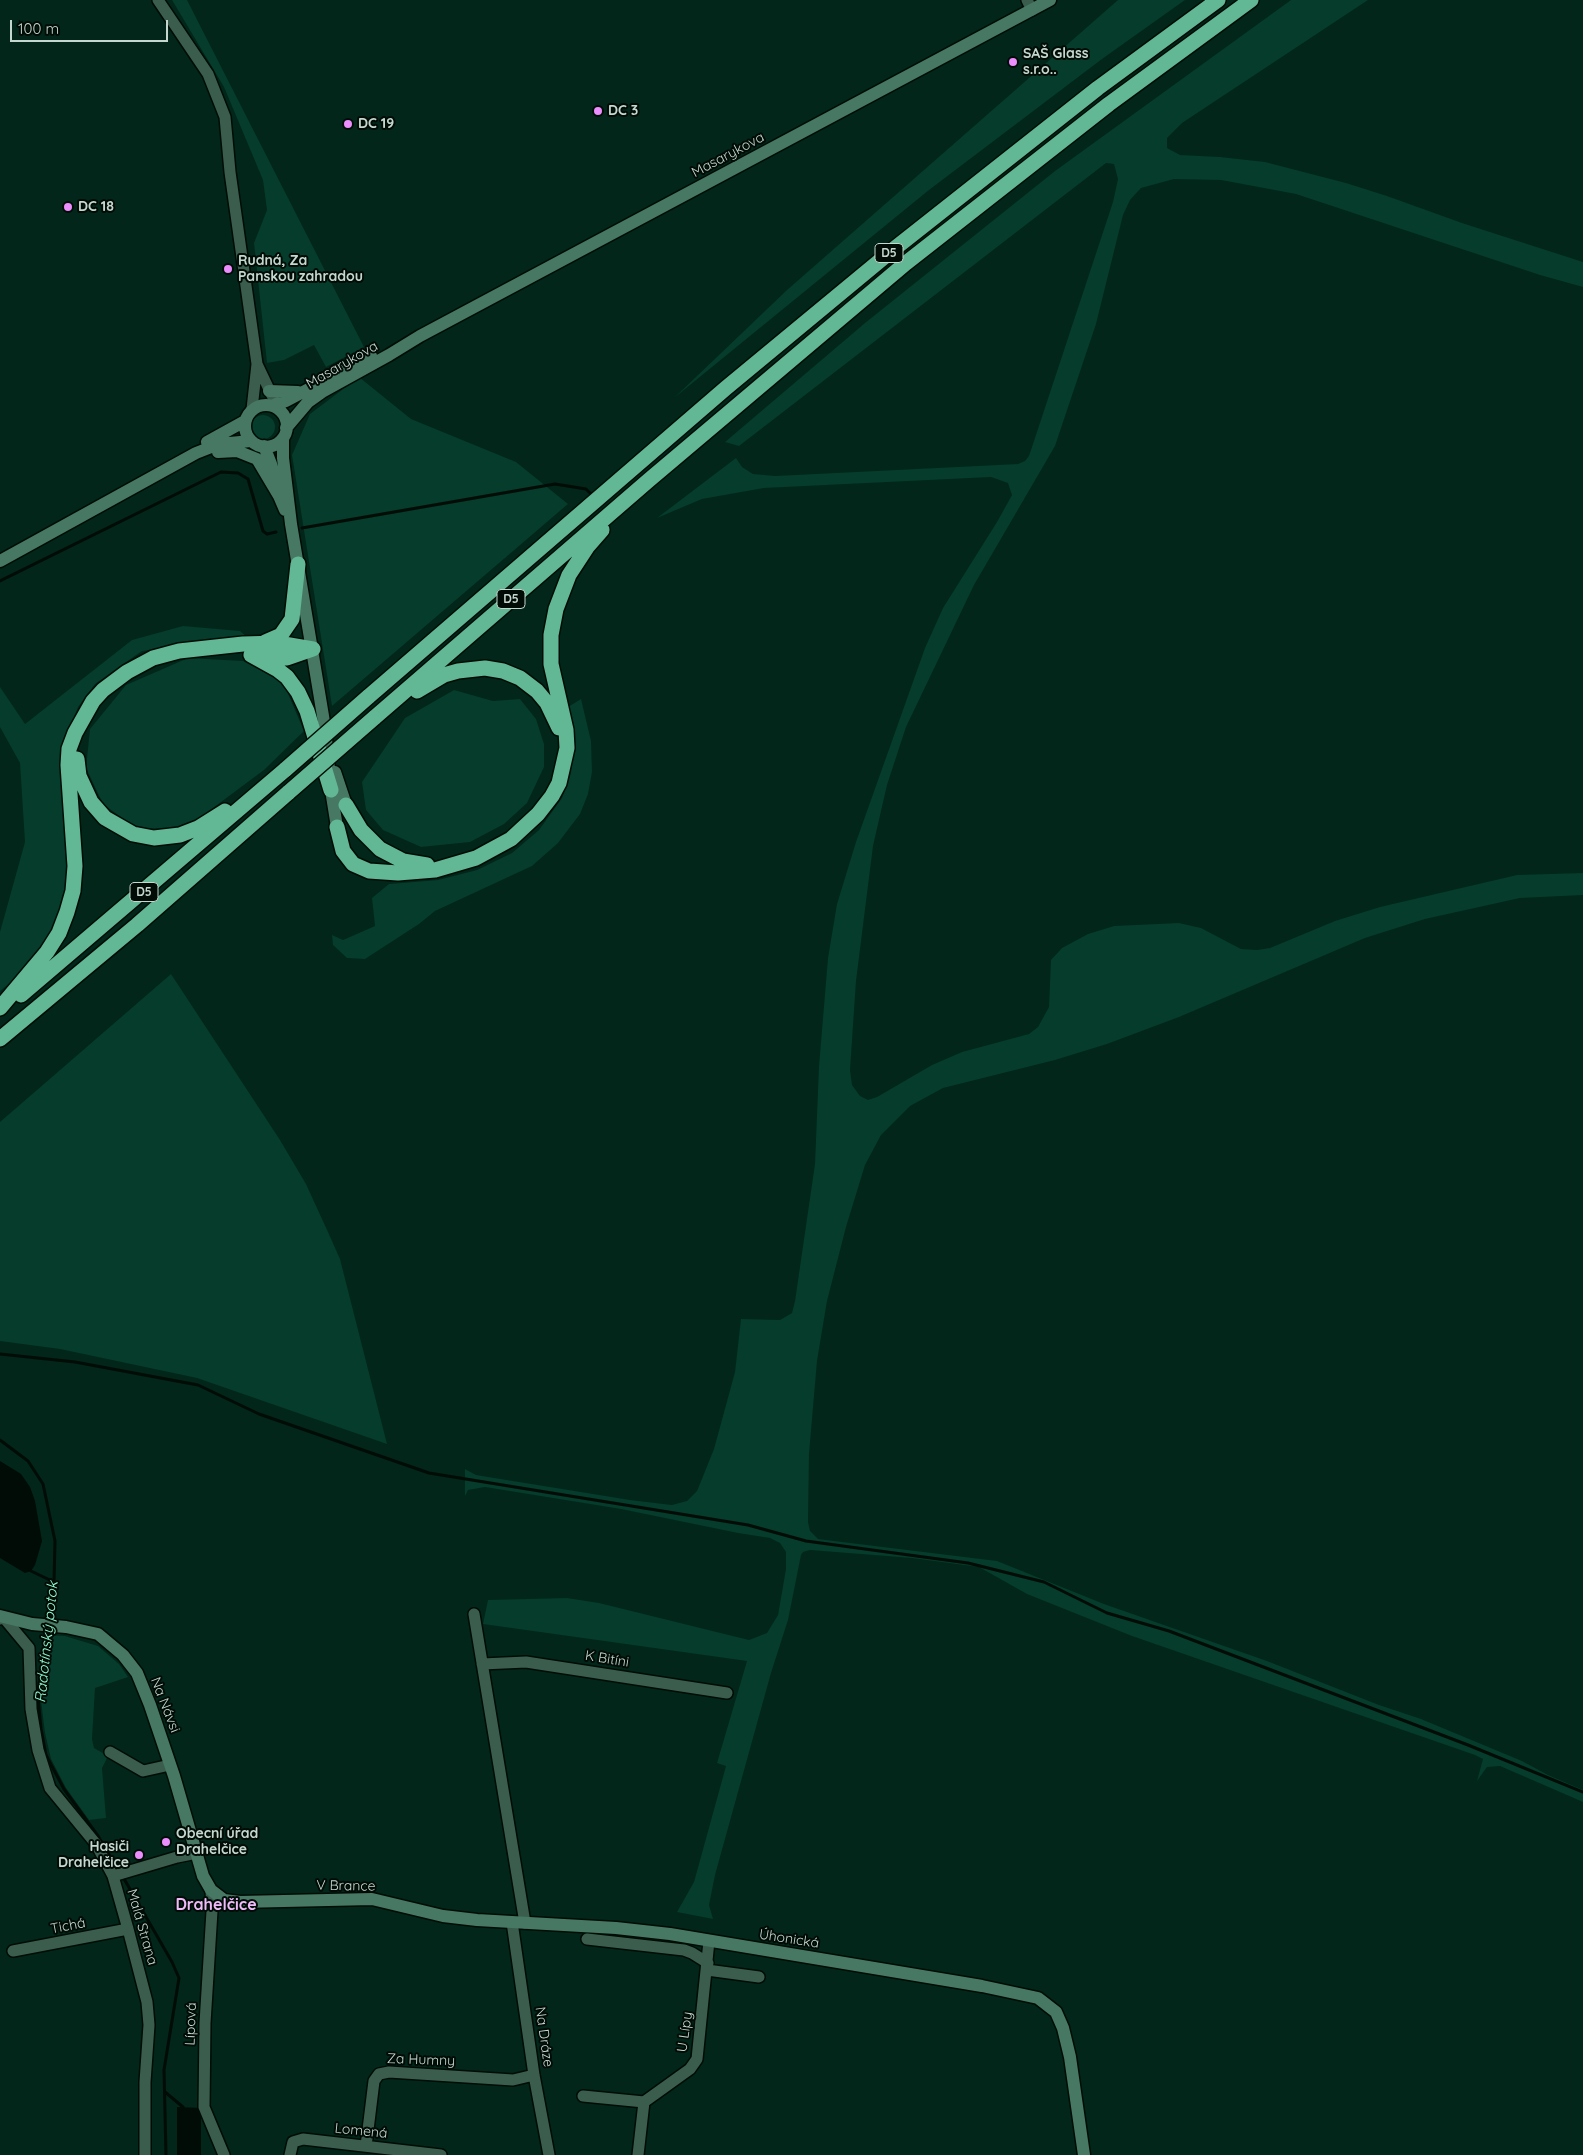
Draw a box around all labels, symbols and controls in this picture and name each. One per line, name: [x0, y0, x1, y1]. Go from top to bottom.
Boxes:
scale bar: [12, 10, 170, 42]
text: 100 m: [18, 19, 59, 38]
place label: SAŠ Glass s.r.o..: [1023, 46, 1088, 78]
marker: SAŠ Glass s.r.o..: [1007, 56, 1019, 68]
place label: DC 3: [608, 103, 638, 119]
marker: DC 3: [592, 105, 604, 117]
place label: DC 19: [358, 116, 394, 132]
marker: DC 19: [342, 118, 354, 130]
street label: Masarykova: [689, 129, 767, 181]
place label: DC 18: [78, 199, 114, 215]
marker: DC 18: [62, 201, 74, 213]
road number: D5: [875, 244, 903, 262]
place label: Rudná, Za Panskou zahradou: [238, 253, 363, 286]
marker: Rudná, Za Panskou zahradou: [222, 263, 234, 275]
street label: Masarykova: [303, 338, 381, 392]
road number: D5: [497, 590, 525, 608]
road number: D5: [130, 882, 158, 902]
water label: Radotínský potok: [32, 1580, 62, 1704]
street label: K Bitíni: [584, 1647, 630, 1671]
street label: Na Návsi: [147, 1675, 183, 1735]
place label: Obecní úřad Drahelčice: [176, 1826, 258, 1858]
marker: Obecní úřad Drahelčice: [160, 1836, 172, 1848]
place label: Hasiči Drahelčice: [58, 1839, 129, 1871]
marker: Hasiči Drahelčice: [133, 1849, 145, 1861]
street label: V Brance: [316, 1877, 376, 1895]
street label: Malá Strana: [123, 1887, 161, 1967]
district label: Drahelčice: [175, 1895, 257, 1915]
street label: Tichá: [49, 1914, 87, 1938]
street label: Úhonická: [758, 1926, 820, 1952]
street label: Lípová: [182, 2002, 200, 2046]
street label: Na Dráze: [531, 2006, 557, 2068]
street label: U Lípy: [674, 2011, 696, 2053]
street label: Za Humny: [387, 2050, 455, 2070]
street label: Lomená: [334, 2120, 388, 2142]

